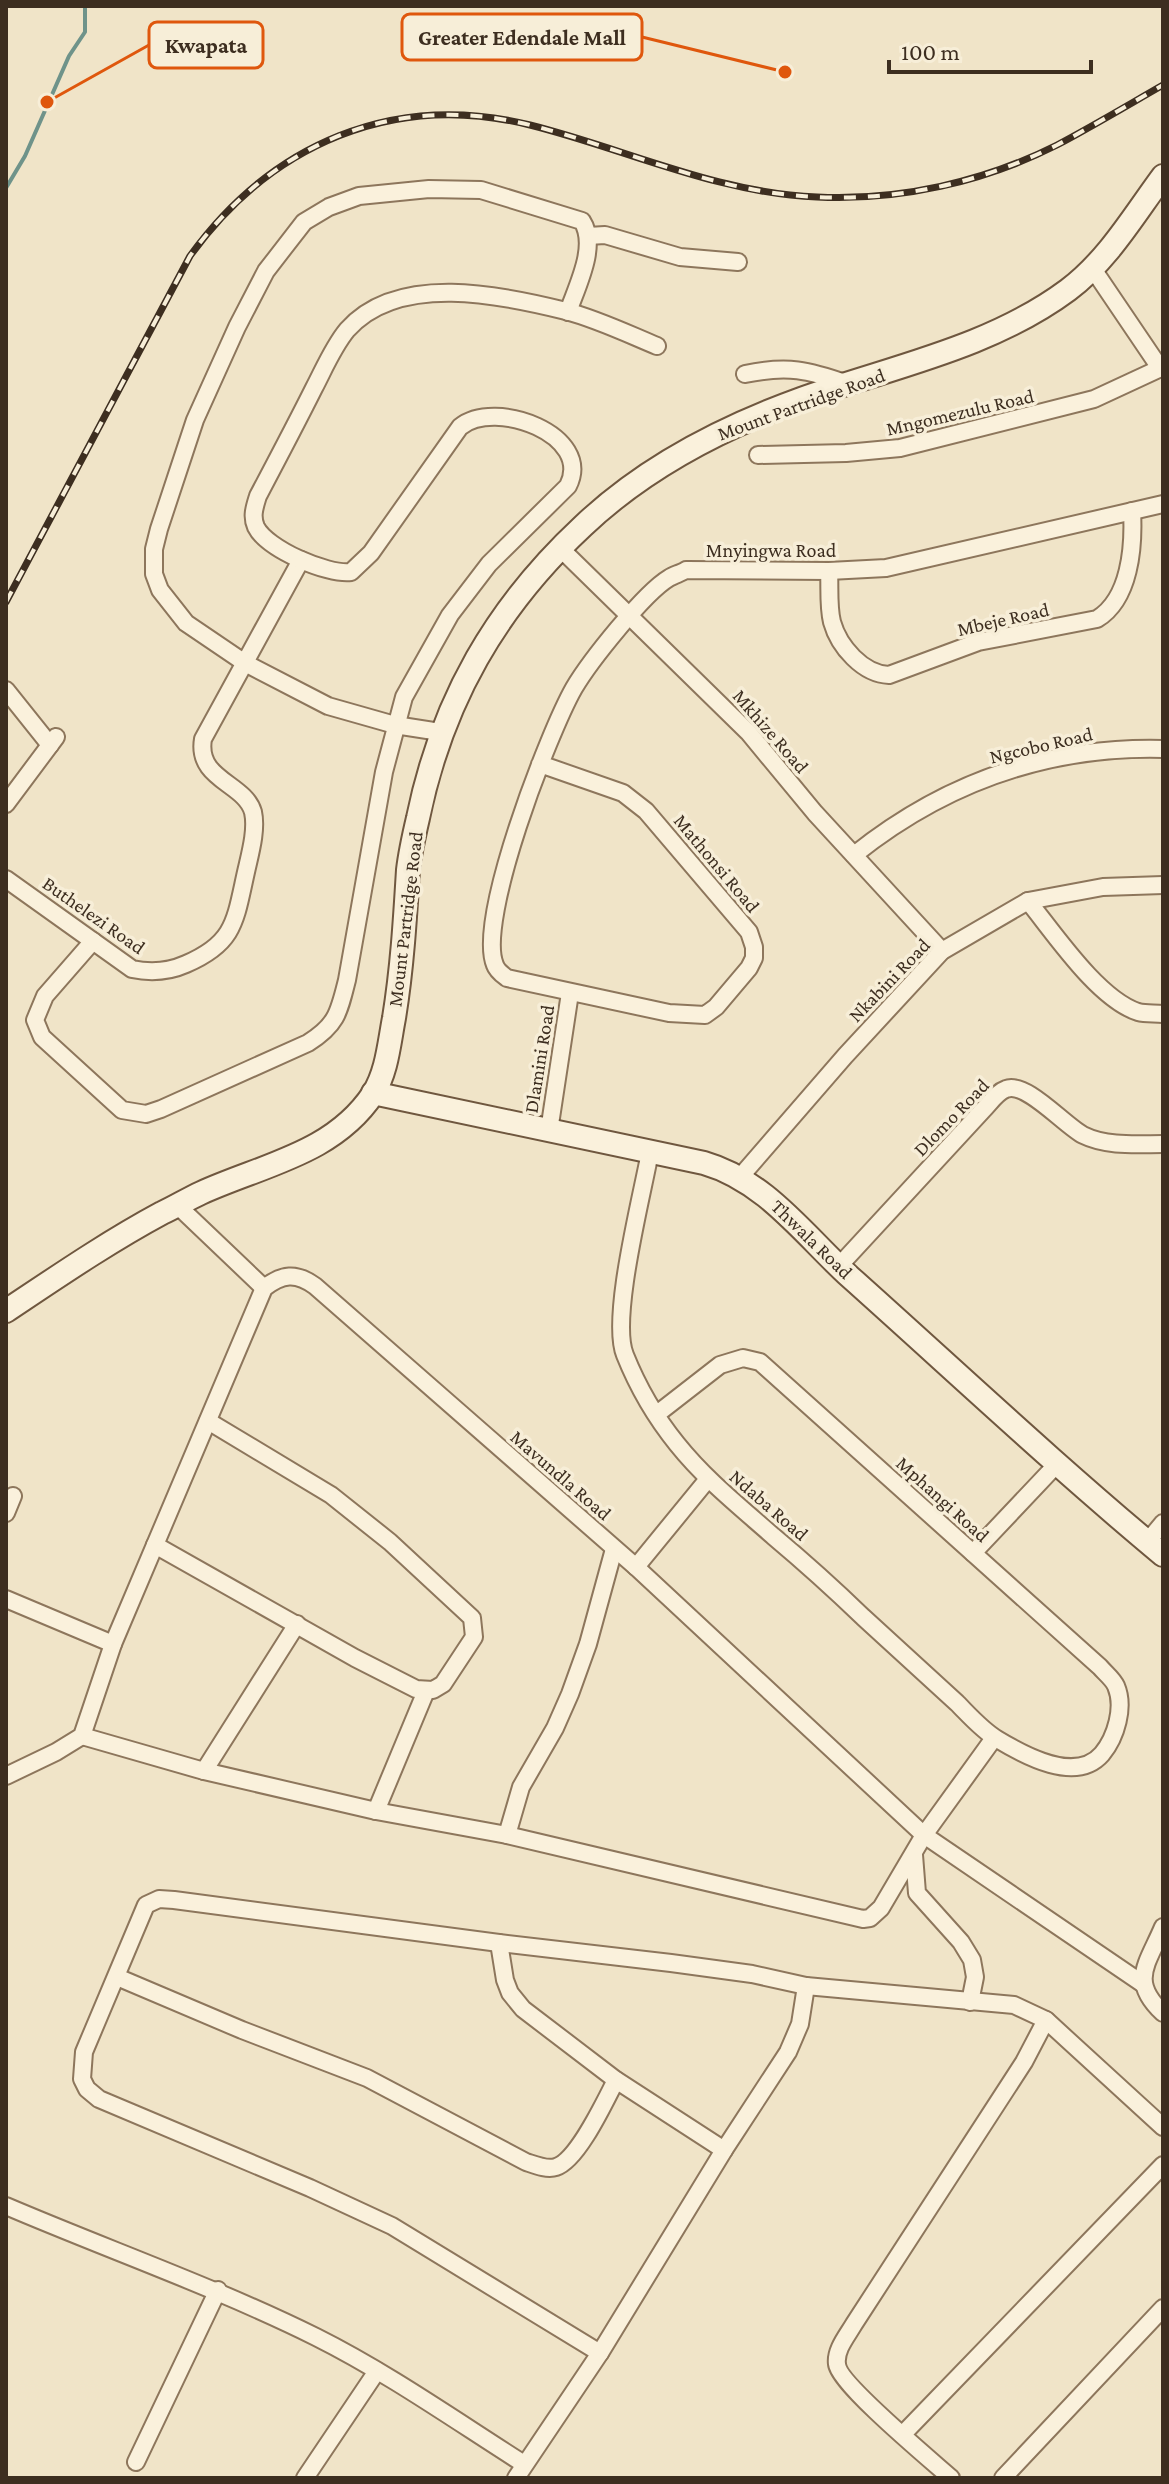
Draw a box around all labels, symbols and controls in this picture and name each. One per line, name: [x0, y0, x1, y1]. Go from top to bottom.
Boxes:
callout: Greater Edendale Mall: [402, 14, 642, 60]
callout: Kwapata: [149, 22, 263, 68]
scale bar: [889, 24, 1091, 74]
text: Greater Edendale Mall: [418, 25, 627, 50]
text: Kwapata: [165, 33, 247, 58]
text: 100 m: [901, 38, 960, 65]
street label: Mount Partridge Road: [714, 363, 888, 445]
street label: Mngomezulu Road: [884, 384, 1037, 441]
street label: Mnyingwa Road: [706, 539, 837, 562]
street label: Mbeje Road: [955, 598, 1052, 641]
street label: Mkhize Road: [729, 685, 814, 778]
street label: Ngcobo Road: [987, 722, 1095, 769]
street label: Mathonsi Road: [670, 809, 765, 917]
street label: Mount Partridge Road: [383, 830, 428, 1008]
street label: Buthelezi Road: [39, 872, 150, 959]
street label: Nkabini Road: [844, 933, 935, 1026]
street label: Dlamini Road: [520, 1003, 558, 1115]
street label: Dlomo Road: [909, 1073, 994, 1160]
street label: Thwala Road: [767, 1195, 857, 1283]
street label: Mavundla Road: [506, 1425, 616, 1525]
street label: Mphangi Road: [891, 1452, 994, 1547]
street label: Ndaba Road: [725, 1465, 813, 1545]

